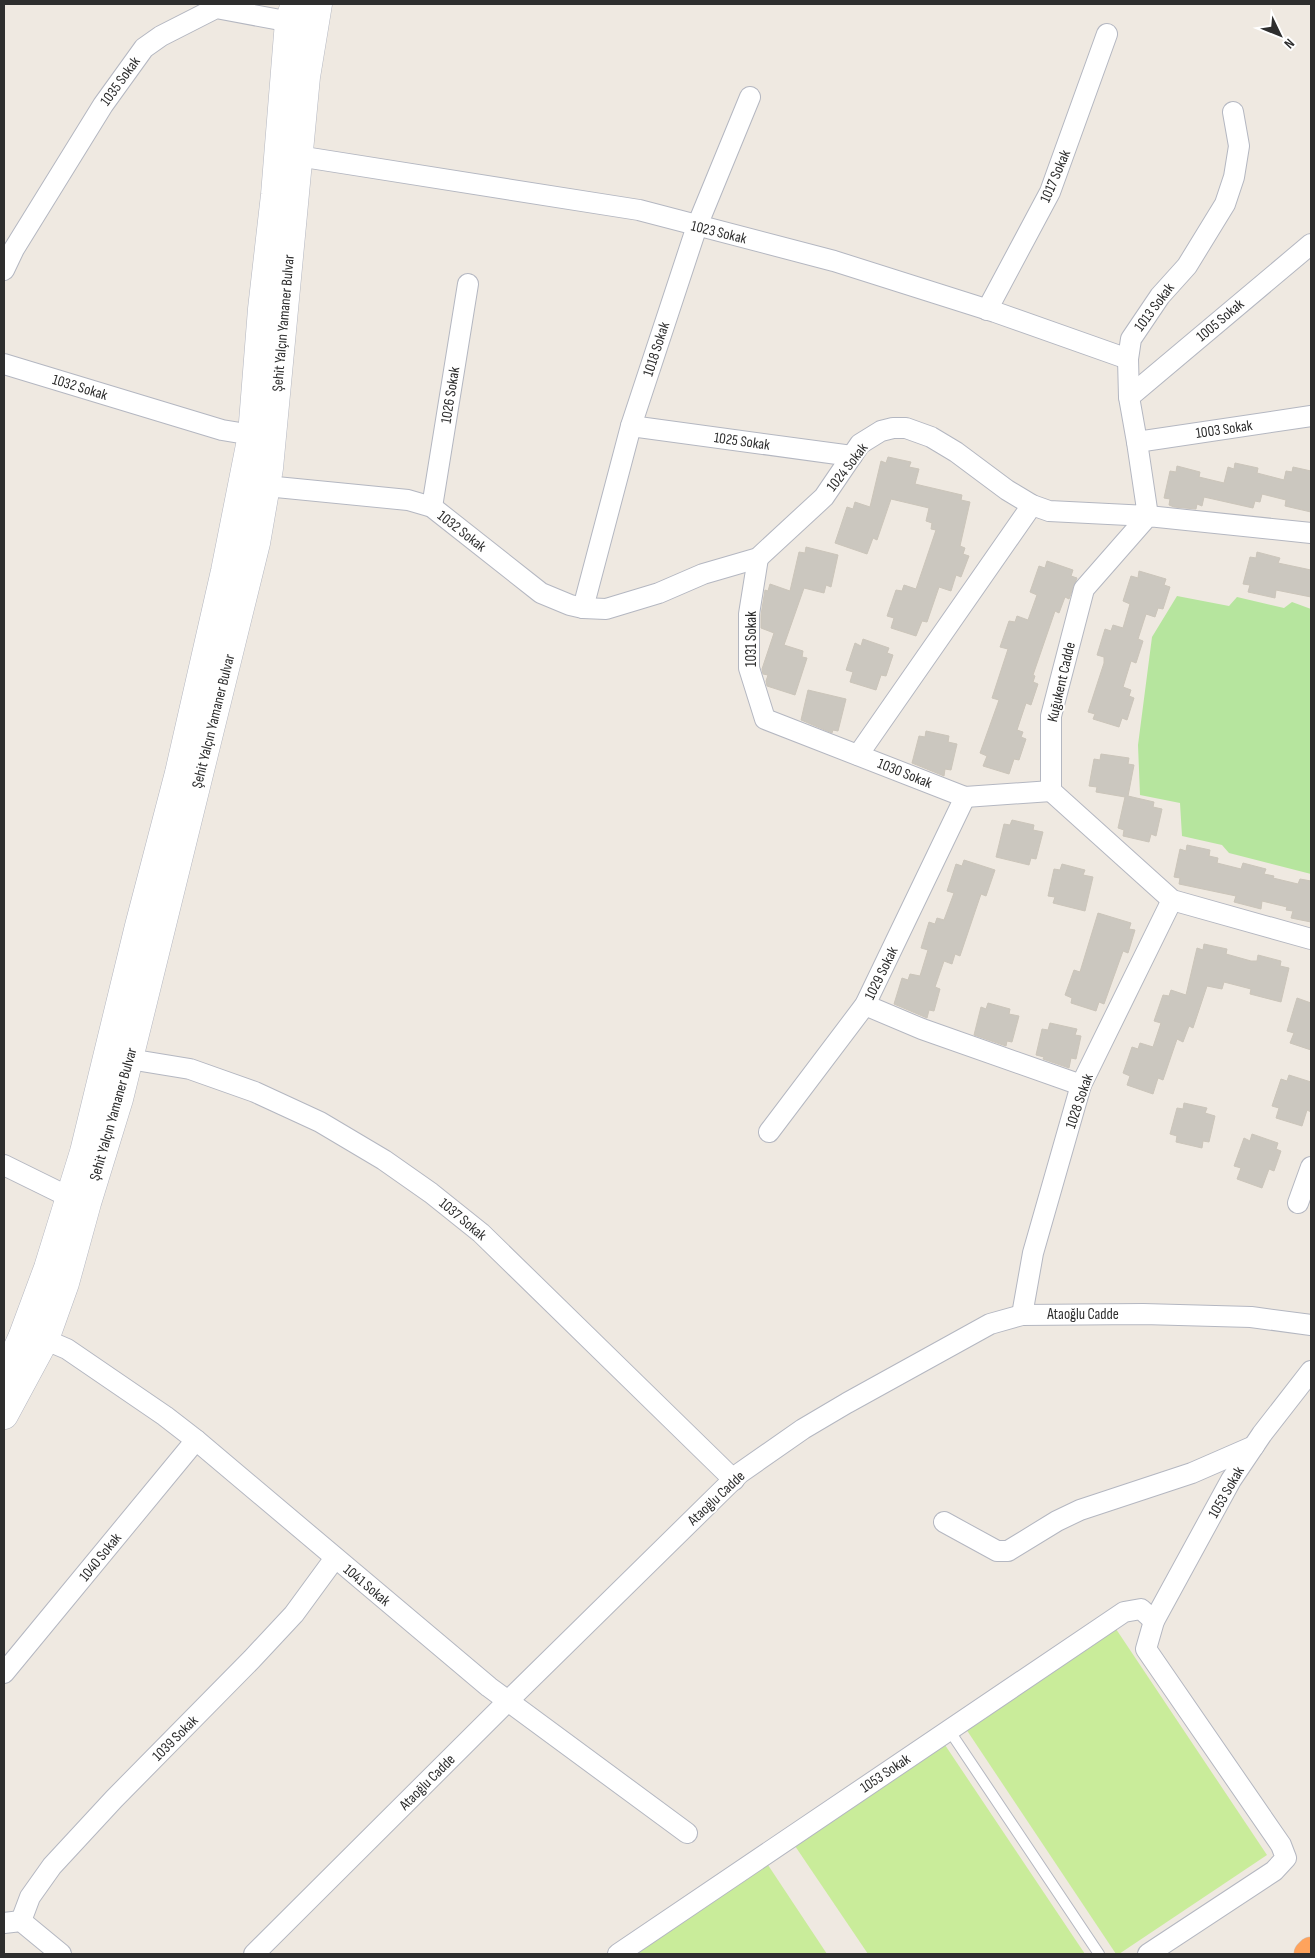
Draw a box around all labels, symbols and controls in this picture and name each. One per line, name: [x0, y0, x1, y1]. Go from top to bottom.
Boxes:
north arrow: [1255, 10, 1305, 60]
text: N: [1280, 35, 1298, 52]
street label: 1035 Sokak: [96, 53, 145, 110]
street label: 1017 Sokak: [1036, 147, 1075, 205]
street label: 1023 Sokak: [689, 216, 749, 249]
street label: Şehit Yalçın Yamaner Bulvar: [268, 253, 299, 392]
street label: 1013 Sokak: [1130, 279, 1179, 335]
street label: 1005 Sokak: [1192, 295, 1248, 346]
street label: 1018 Sokak: [639, 319, 674, 379]
street label: 1026 Sokak: [437, 365, 464, 425]
street label: 1032 Sokak: [50, 370, 110, 405]
street label: 1003 Sokak: [1194, 416, 1254, 443]
street label: 1025 Sokak: [713, 428, 771, 455]
street label: 1024 Sokak: [822, 439, 872, 495]
street label: 1032 Sokak: [434, 506, 490, 556]
street label: 1031 Sokak: [742, 611, 761, 667]
street label: Kuğukent Cadde: [1043, 640, 1080, 724]
street label: Şehit Yalçın Yamaner Bulvar: [188, 651, 240, 790]
street label: 1030 Sokak: [875, 754, 935, 793]
street label: 1029 Sokak: [860, 943, 903, 1003]
street label: Şehit Yalçın Yamaner Bulvar: [85, 1045, 142, 1183]
street label: 1028 Sokak: [1061, 1071, 1098, 1131]
street label: 1037 Sokak: [435, 1194, 491, 1245]
street label: Ataoğlu Cadde: [1046, 1305, 1119, 1324]
street label: 1053 Sokak: [1204, 1463, 1249, 1521]
street label: Ataoğlu Cadde: [683, 1467, 749, 1530]
street label: 1040 Sokak: [75, 1529, 126, 1586]
street label: 1041 Sokak: [339, 1560, 394, 1611]
street label: 1039 Sokak: [148, 1711, 202, 1765]
street label: Ataoğlu Cadde: [395, 1750, 459, 1815]
street label: 1053 Sokak: [857, 1750, 914, 1797]

